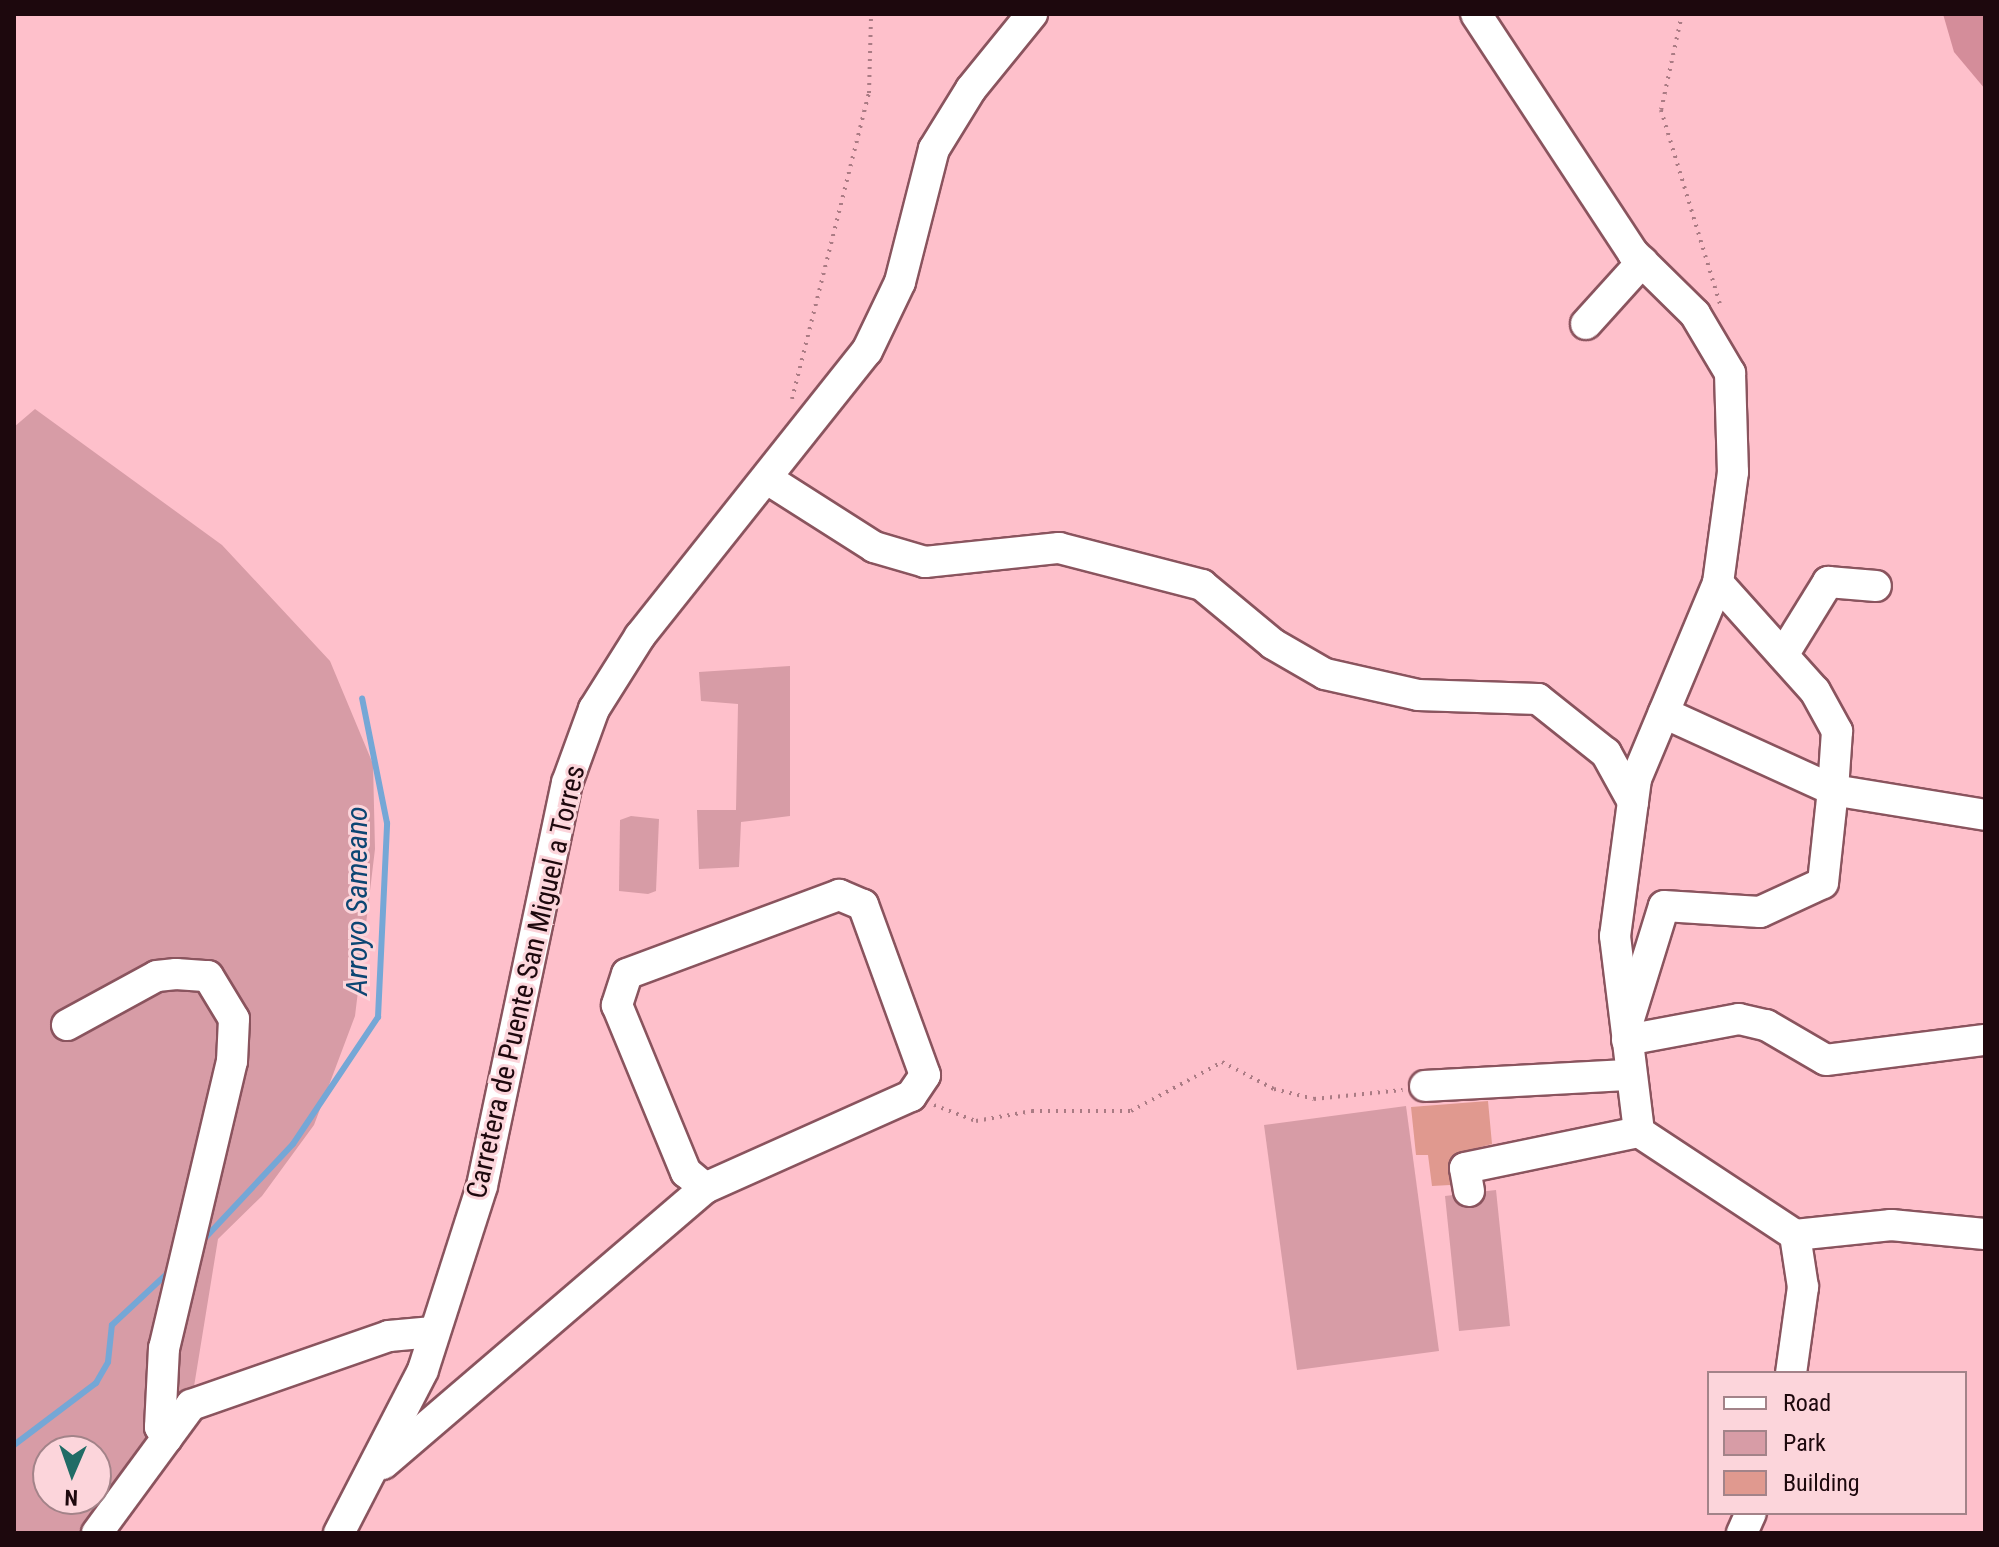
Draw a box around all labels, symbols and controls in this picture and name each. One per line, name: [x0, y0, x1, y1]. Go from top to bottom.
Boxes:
street label: Carretera de Puente San Miguel a Torres: [460, 762, 592, 1202]
water label: Arroyo Sameano: [339, 806, 375, 996]
legend: [1707, 1371, 1967, 1515]
text: Road: [1783, 1389, 1831, 1417]
text: Park: [1783, 1429, 1826, 1457]
north arrow: [32, 1435, 112, 1515]
text: Building: [1783, 1469, 1860, 1497]
text: N: [64, 1485, 78, 1510]

